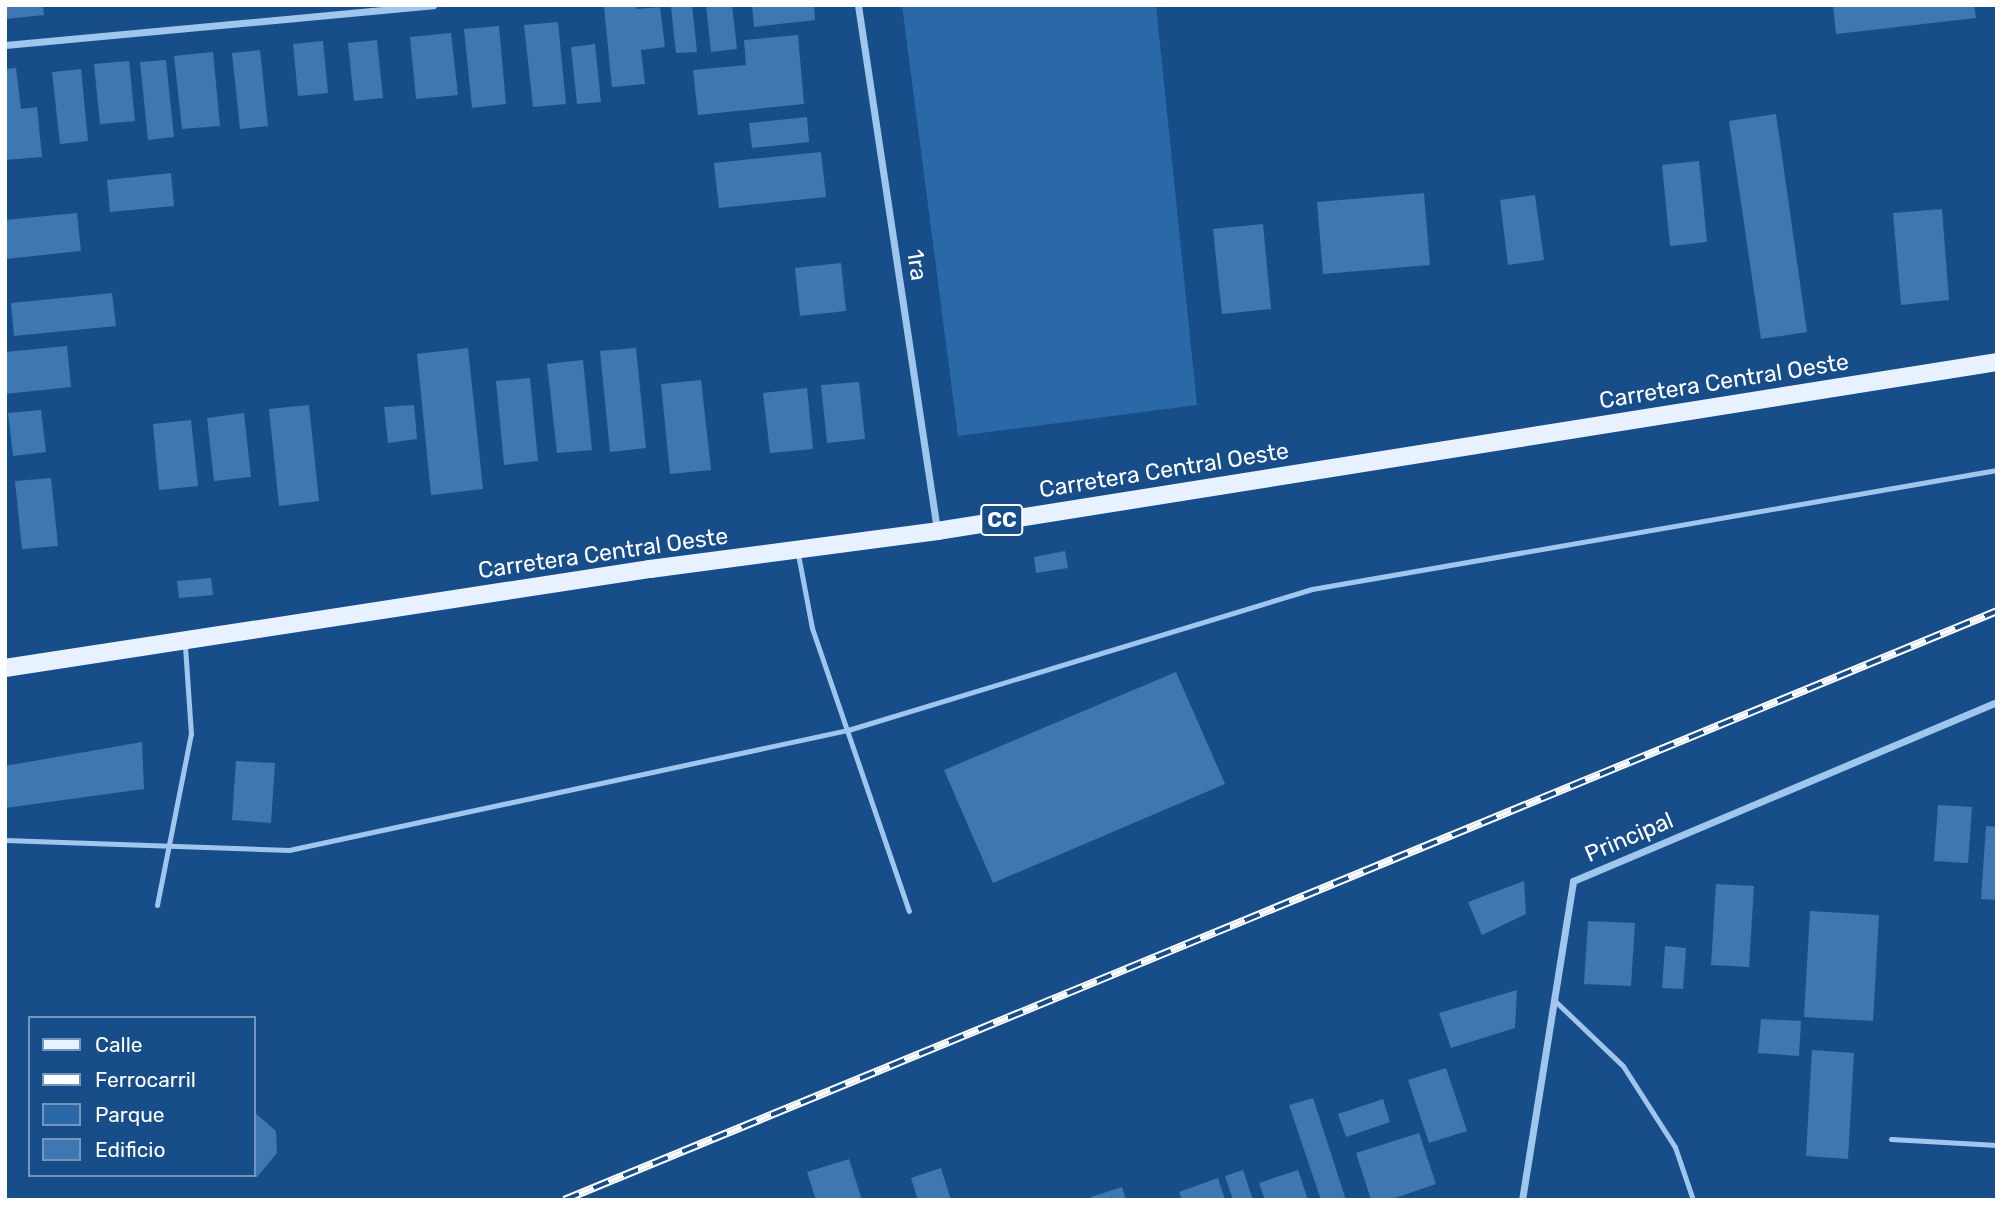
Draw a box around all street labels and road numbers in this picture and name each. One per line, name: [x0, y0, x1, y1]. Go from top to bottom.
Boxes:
street label: 1ra: [901, 247, 933, 283]
street label: Carretera Central Oeste: [1597, 348, 1851, 414]
street label: Carretera Central Oeste: [1037, 437, 1291, 503]
road number: CC: [979, 503, 1025, 538]
street label: Carretera Central Oeste: [476, 522, 730, 584]
street label: Principal: [1581, 806, 1677, 868]

